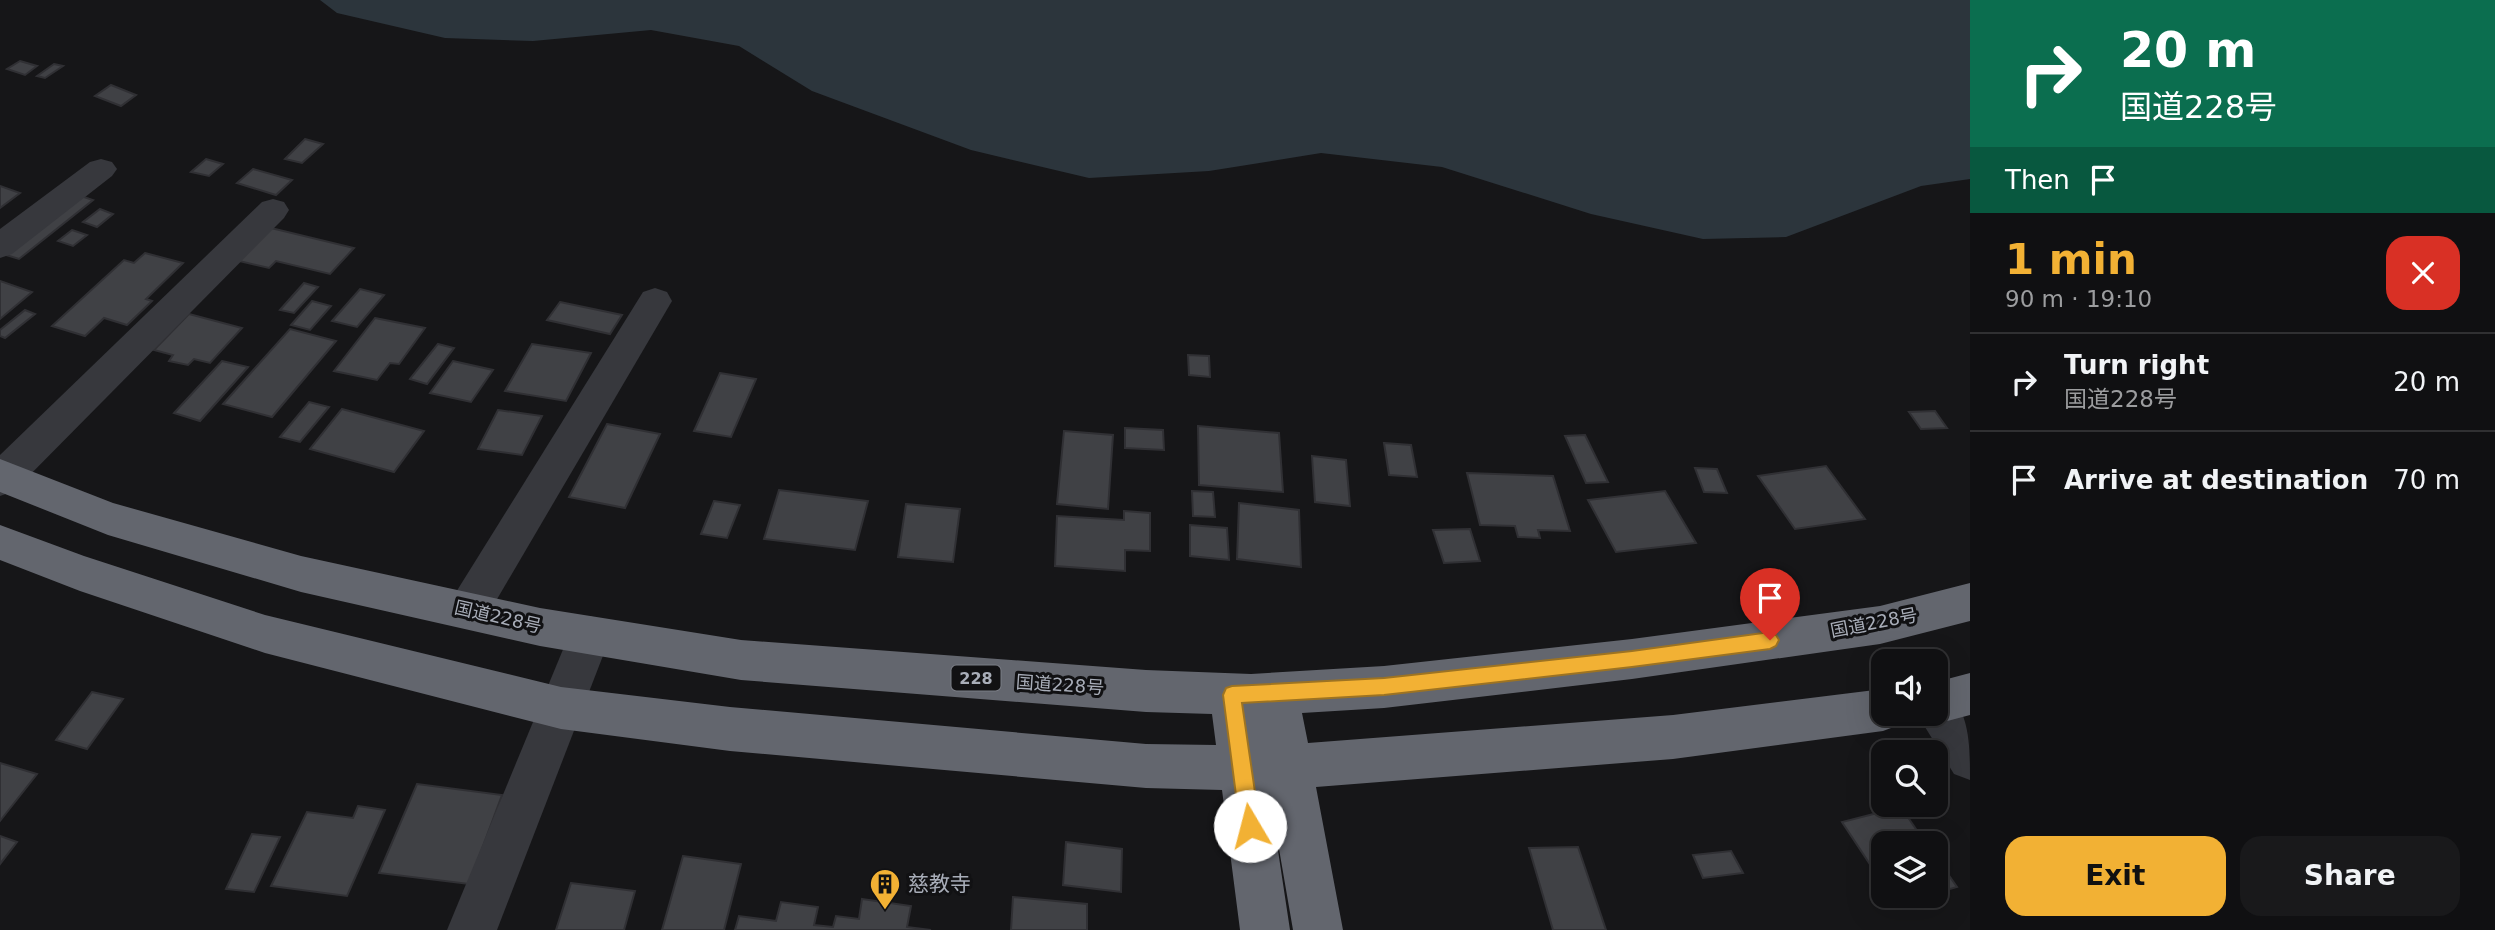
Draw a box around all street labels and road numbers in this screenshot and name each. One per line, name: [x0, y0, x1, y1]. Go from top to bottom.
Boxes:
street label: 国道228号: [453, 596, 544, 637]
street label: 国道228号: [1829, 604, 1919, 641]
road number: 228: [951, 666, 1000, 691]
street label: 国道228号: [1015, 671, 1105, 698]

